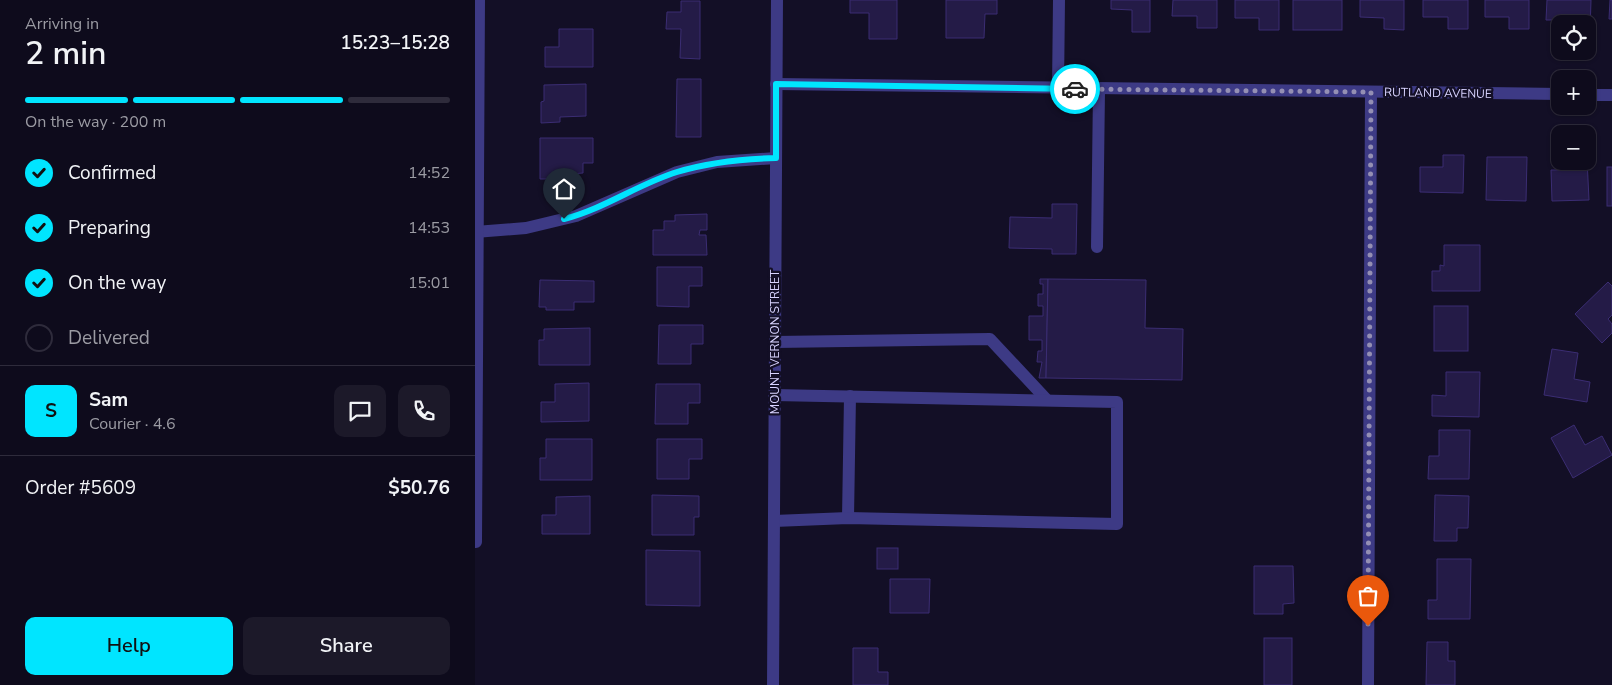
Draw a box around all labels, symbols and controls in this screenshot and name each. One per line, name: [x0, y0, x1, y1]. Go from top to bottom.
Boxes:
text: Arriving in: [25, 13, 99, 35]
map controls: [1551, 15, 1596, 170]
button: locate: [1551, 15, 1596, 60]
text: 15:23–15:28: [340, 30, 450, 56]
text: 2 min: [25, 32, 107, 75]
courier: [1050, 64, 1100, 114]
button: +: [1551, 70, 1596, 115]
icon: car: [1061, 75, 1089, 103]
street label: RUTLAND AVENUE: [1384, 84, 1492, 102]
text: On the way · 200 m: [25, 111, 166, 133]
button: −: [1551, 125, 1596, 170]
icon: check: [25, 159, 53, 187]
text: Confirmed: [68, 160, 156, 186]
text: 14:52: [408, 162, 450, 184]
pin: [543, 168, 585, 219]
icon: home: [550, 175, 578, 203]
icon: check: [25, 214, 53, 242]
text: Preparing: [68, 215, 151, 241]
text: 14:53: [408, 217, 450, 239]
icon: check: [25, 269, 53, 297]
street label: MOUNT VERNON STREET: [767, 269, 783, 414]
text: On the way: [68, 270, 166, 296]
text: 15:01: [408, 272, 450, 294]
text: Delivered: [68, 325, 150, 351]
button: chat: [334, 385, 386, 437]
button: phone: [398, 385, 450, 437]
text: Sam: [89, 387, 128, 413]
text: S: [45, 398, 57, 424]
text: Courier · 4.6: [89, 413, 175, 435]
text: Order #5609: [25, 475, 136, 501]
text: $50.76: [388, 475, 450, 501]
pin: [1347, 575, 1389, 626]
icon: bag: [1354, 582, 1382, 610]
button: Help: [25, 617, 233, 675]
button: Share: [243, 617, 450, 675]

